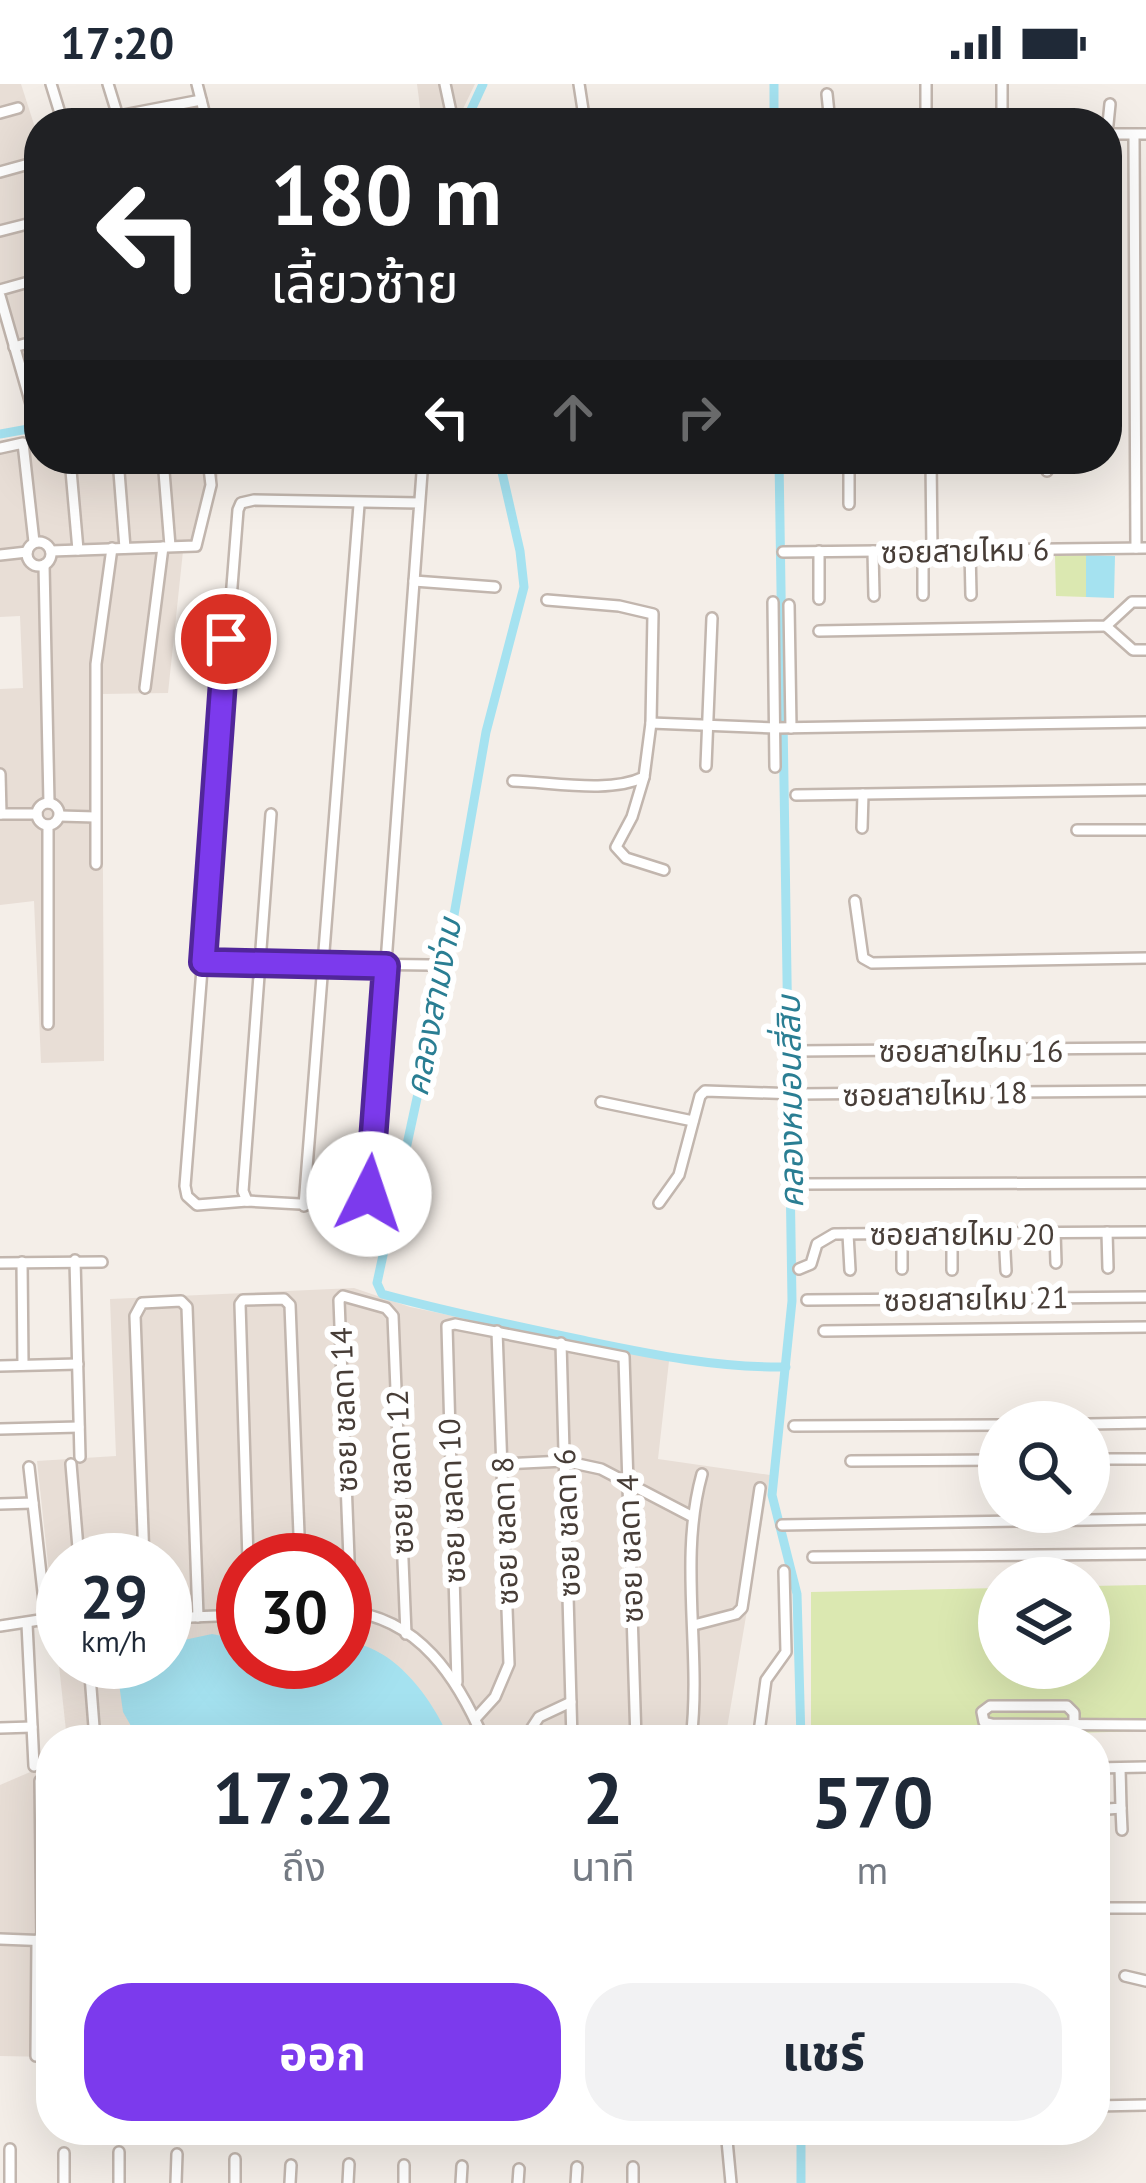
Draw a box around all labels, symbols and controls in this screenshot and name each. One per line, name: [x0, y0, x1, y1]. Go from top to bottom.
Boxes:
text: 17:20: [60, 13, 174, 71]
text: 180 m: [270, 139, 502, 248]
icon: left: [72, 156, 228, 312]
text: เลี้ยวซ้าย: [270, 247, 459, 317]
icon: left: [414, 384, 480, 450]
icon: ahead: [540, 384, 606, 450]
icon: right: [666, 384, 732, 450]
street label: ซอยสายไหม 6: [880, 529, 1050, 571]
pin: [175, 588, 277, 690]
icon: arrive: [193, 606, 259, 672]
water label: คลองสามง่าม: [394, 912, 471, 1099]
water label: คลองหมอนสี่สิบ: [766, 993, 812, 1208]
street label: ซอยสายไหม 16: [879, 1031, 1063, 1070]
street label: ซอยสายไหม 18: [842, 1072, 1028, 1114]
position arrow: [306, 1131, 432, 1257]
street label: ซอยสายไหม 20: [870, 1214, 1054, 1253]
street label: ซอยสายไหม 21: [883, 1277, 1069, 1319]
street label: ซอย ชลดา 14: [321, 1327, 365, 1493]
street label: ซอย ชลดา 12: [377, 1389, 421, 1555]
map controls: [978, 1401, 1110, 1689]
button: search: [978, 1401, 1110, 1533]
street label: ซอย ชลดา 10: [429, 1418, 473, 1584]
street label: ซอย ชลดา 6: [544, 1448, 588, 1598]
street label: ซอย ชลดา 8: [482, 1456, 526, 1606]
street label: ซอย ชลดา 4: [607, 1474, 651, 1624]
speed limit sign: 30: [216, 1533, 372, 1689]
text: 29: [80, 1557, 148, 1635]
button: layers: [978, 1557, 1110, 1689]
text: km/h: [81, 1621, 147, 1660]
text: 17:22: [212, 1751, 395, 1844]
text: 2: [583, 1751, 623, 1844]
text: 570: [811, 1755, 934, 1848]
text: ถึง: [281, 1841, 326, 1892]
text: นาที: [571, 1841, 635, 1892]
text: m: [857, 1844, 888, 1895]
button: ออก: [84, 1983, 561, 2121]
button: แชร์: [585, 1983, 1062, 2121]

